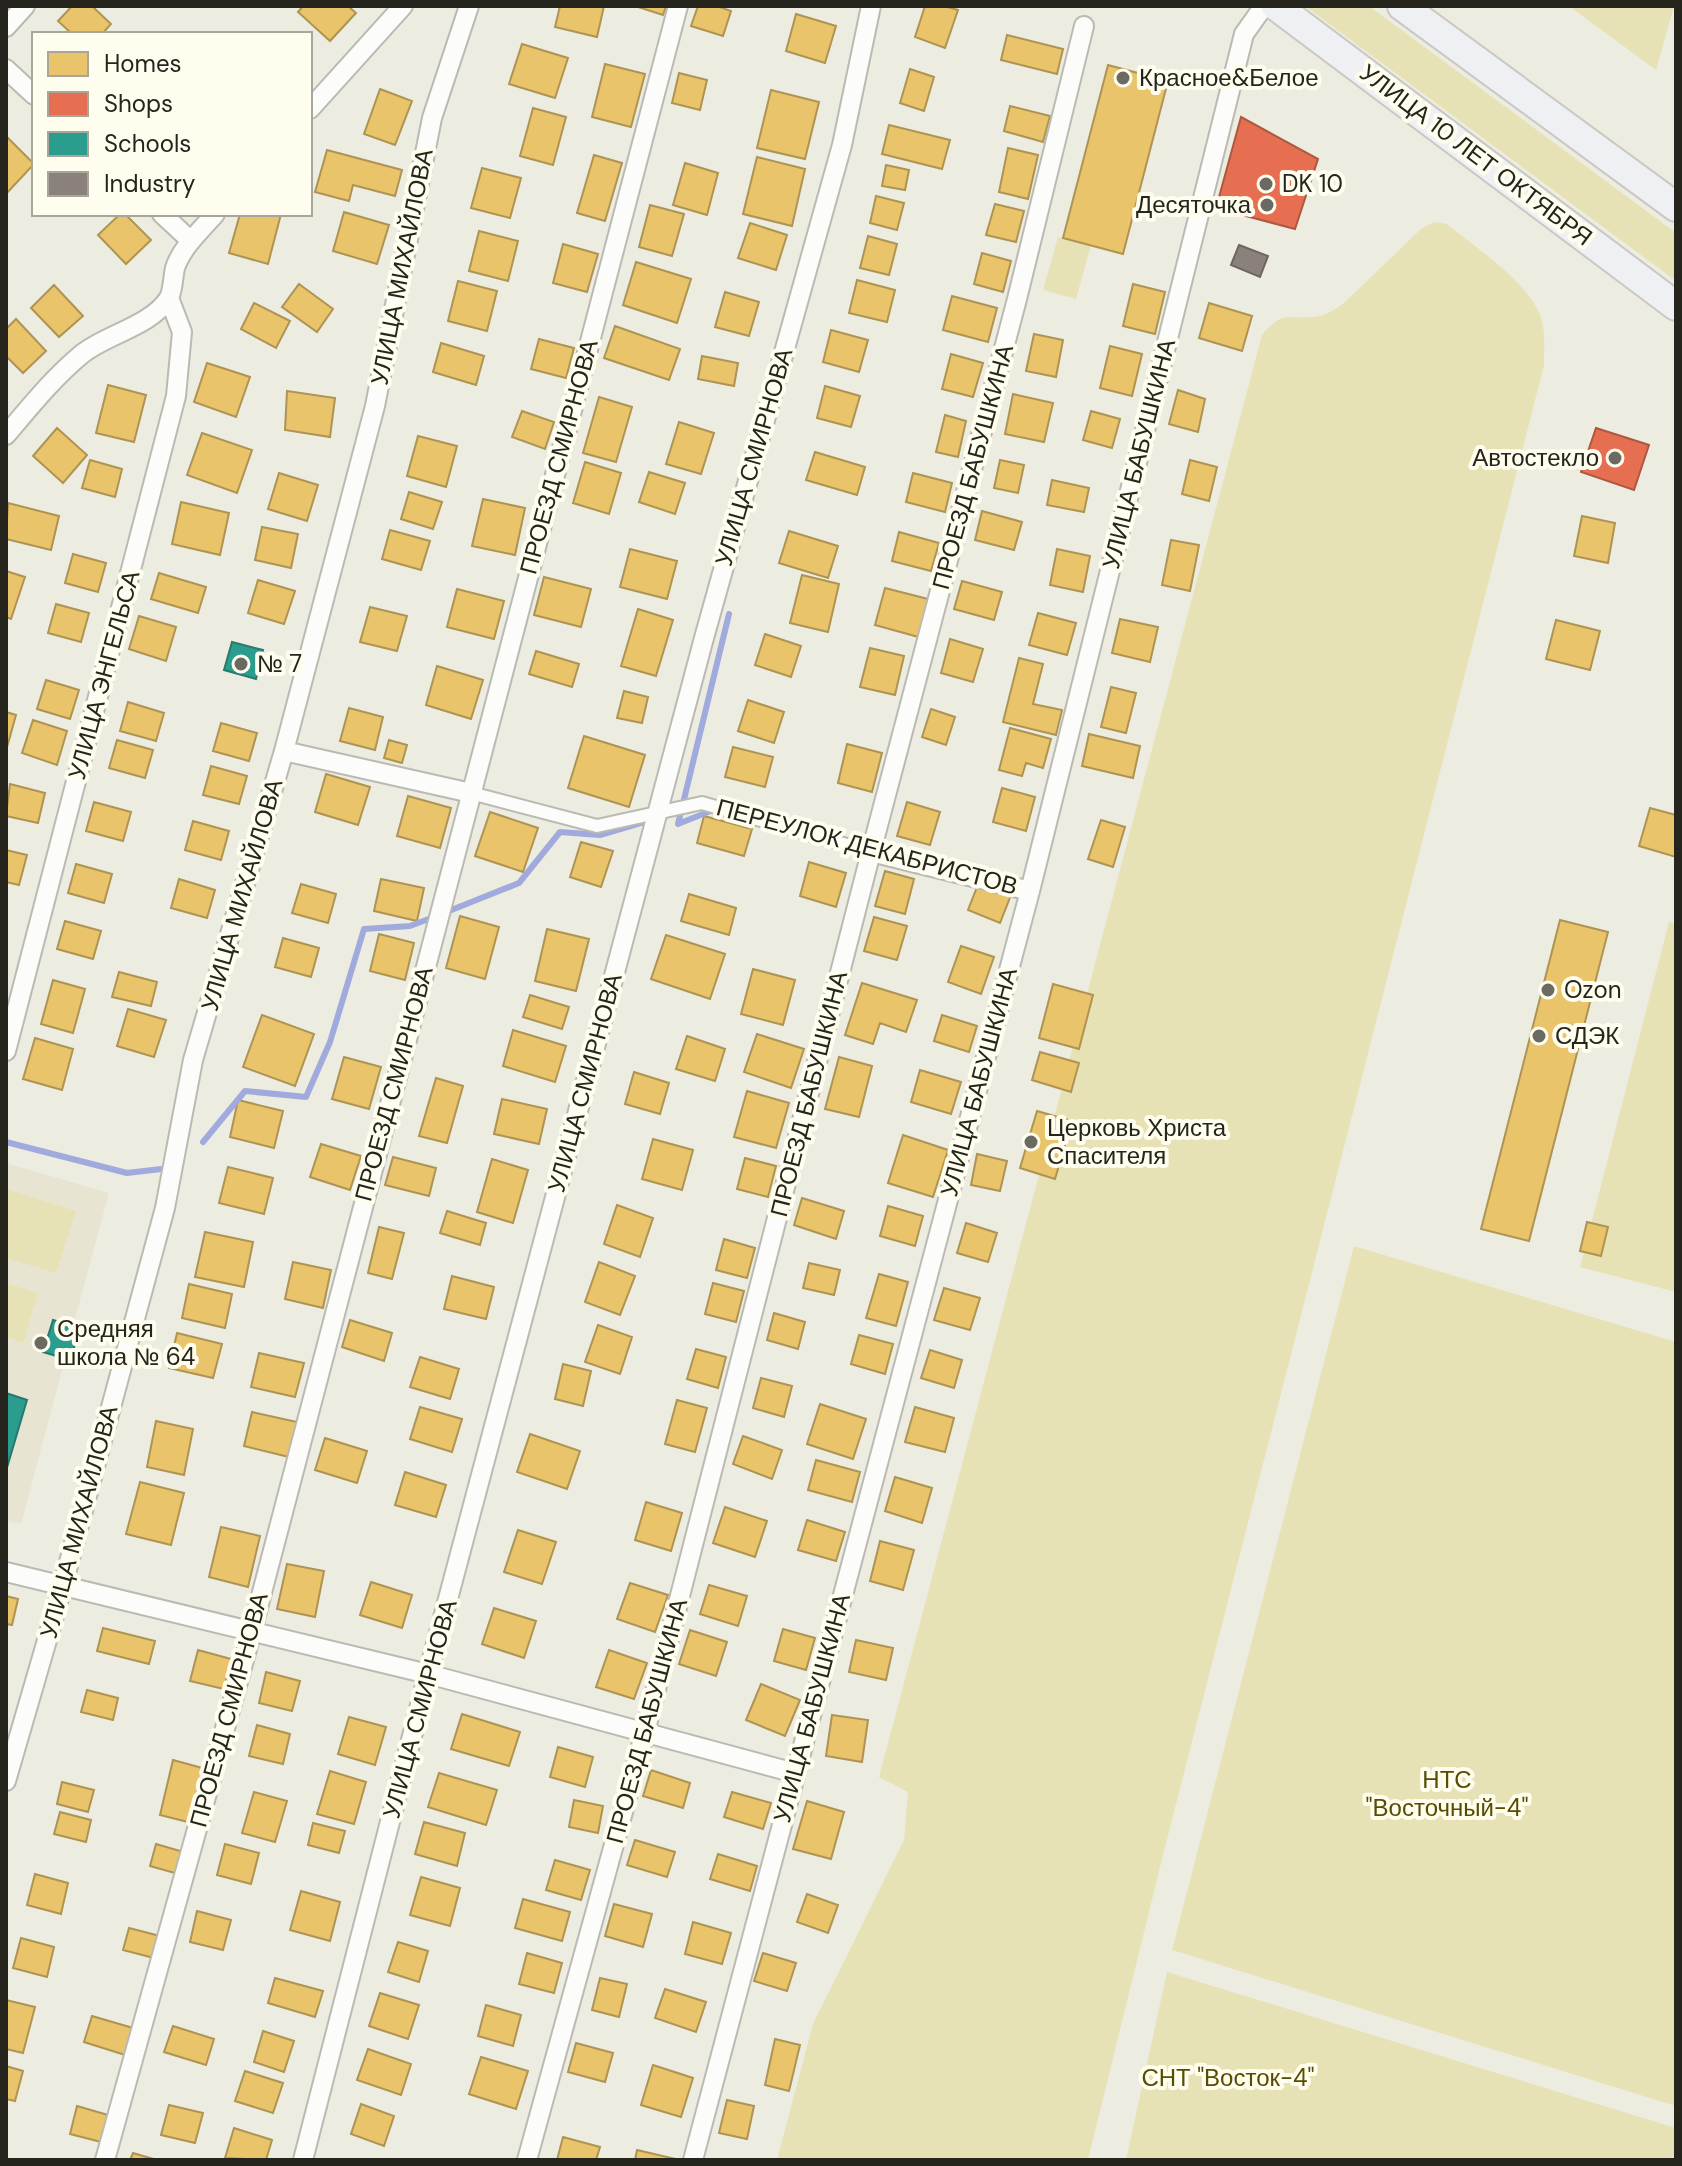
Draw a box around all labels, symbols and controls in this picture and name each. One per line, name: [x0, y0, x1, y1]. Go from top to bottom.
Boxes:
legend: [32, 32, 312, 216]
text: Homes: [104, 48, 182, 79]
street label: УЛИЦА 10 ЛЕТ ОКТЯБРЯ: [1354, 57, 1599, 252]
place label: Красное&Белое: [1139, 62, 1319, 93]
marker: Красное&Белое: [1114, 69, 1132, 87]
text: Shops: [104, 88, 173, 119]
text: Schools: [104, 128, 191, 159]
street label: УЛИЦА МИХАЙЛОВА: [363, 146, 440, 388]
text: Industry: [104, 168, 195, 199]
place label: DK 10: [1282, 168, 1343, 199]
marker: DK 10: [1257, 175, 1275, 193]
place label: Десяточка: [1136, 189, 1252, 220]
marker: Десяточка: [1258, 196, 1276, 214]
street label: ПРОЕЗД СМИРНОВА: [512, 336, 605, 578]
street label: УЛИЦА БАБУШКИНА: [1095, 336, 1182, 572]
street label: ПРОЕЗД БАБУШКИНА: [925, 341, 1020, 593]
street label: УЛИЦА СМИРНОВА: [708, 344, 799, 569]
place label: Автостекло: [1472, 442, 1599, 473]
marker: Автостекло: [1606, 449, 1624, 467]
street label: УЛИЦА ЭНГЕЛЬСА: [61, 567, 146, 783]
place label: № 7: [257, 648, 302, 679]
marker: № 7: [232, 655, 250, 673]
street label: УЛИЦА МИХАЙЛОВА: [194, 775, 289, 1014]
street label: ПЕРЕУЛОК ДЕКАБРИСТОВ: [713, 791, 1021, 902]
street label: ПРОЕЗД СМИРНОВА: [347, 963, 440, 1205]
street label: УЛИЦА БАБУШКИНА: [933, 964, 1024, 1200]
street label: ПРОЕЗД БАБУШКИНА: [763, 968, 854, 1220]
street label: УЛИЦА СМИРНОВА: [540, 970, 629, 1196]
place label: Ozon: [1564, 974, 1622, 1005]
marker: Ozon: [1539, 981, 1557, 999]
place label: СДЭК: [1555, 1020, 1619, 1051]
marker: СДЭК: [1530, 1027, 1548, 1045]
place label: Церковь Христа Спасителя: [1047, 1112, 1227, 1171]
marker: Церковь Христа Спасителя: [1022, 1133, 1040, 1151]
place label: Средняя школа № 64: [57, 1313, 195, 1372]
marker: Средняя школа № 64: [32, 1334, 50, 1352]
street label: УЛИЦА МИХАЙЛОВА: [33, 1402, 125, 1642]
street label: ПРОЕЗД СМИРНОВА: [182, 1589, 275, 1831]
street label: УЛИЦА БАБУШКИНА: [766, 1590, 857, 1826]
street label: ПРОЕЗД БАБУШКИНА: [599, 1595, 694, 1847]
street label: УЛИЦА СМИРНОВА: [375, 1596, 464, 1822]
park label: НТС "Восточный-4": [1366, 1764, 1528, 1823]
park label: СНТ "Восток-4": [1141, 2062, 1315, 2093]

